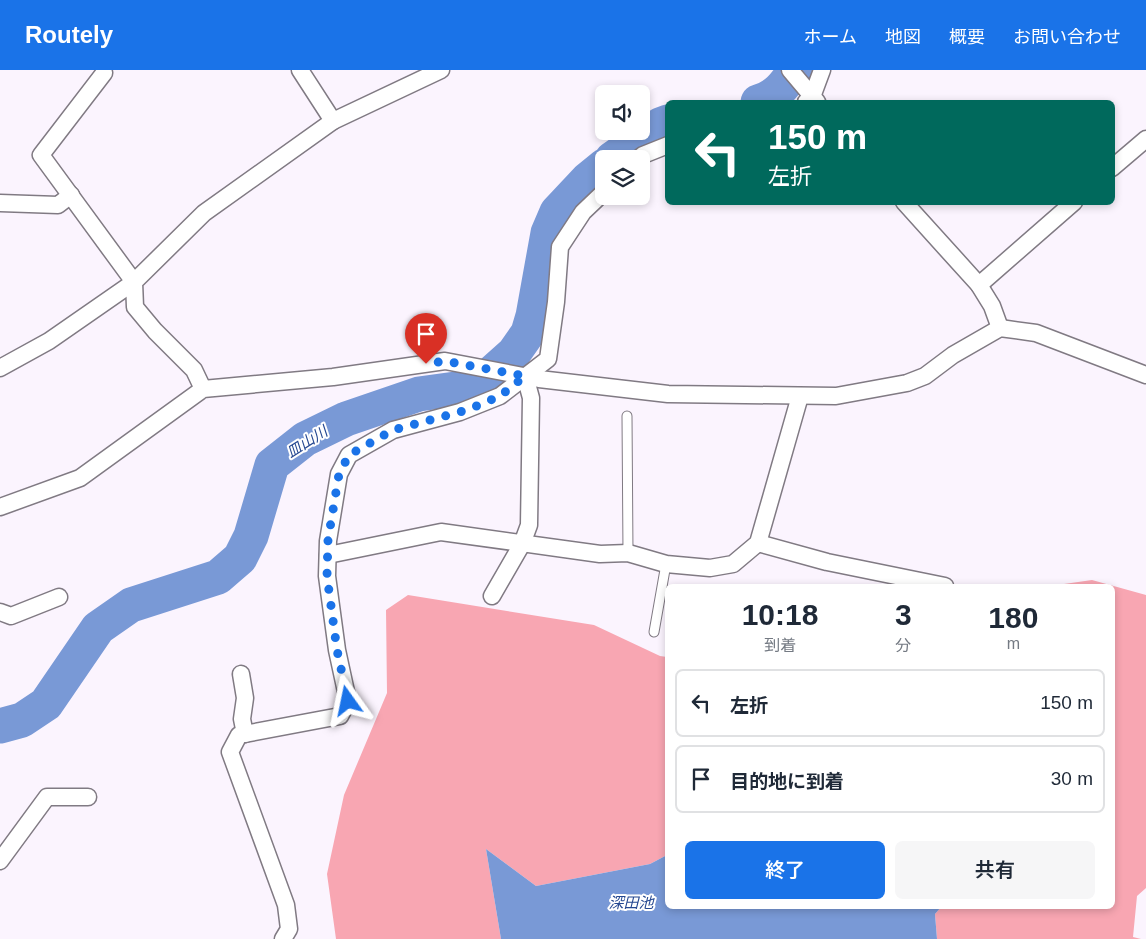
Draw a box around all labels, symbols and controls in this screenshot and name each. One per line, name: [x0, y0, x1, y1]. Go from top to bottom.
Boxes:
text: Routely: [25, 21, 113, 48]
text: ホーム: [804, 27, 857, 47]
text: 地図: [885, 27, 921, 47]
text: 概要: [949, 27, 985, 47]
text: お問い合わせ: [1013, 27, 1121, 47]
map controls: [595, 85, 650, 205]
button: sound: [595, 85, 650, 140]
text: 150 m: [768, 117, 867, 156]
icon: left: [685, 120, 750, 185]
button: layers: [595, 150, 650, 205]
text: 左折: [768, 164, 812, 189]
pin: [405, 313, 447, 364]
icon: arrive: [412, 320, 440, 348]
water label: 皿山川: [283, 421, 332, 461]
text: 10:18: [742, 598, 818, 631]
text: 3: [895, 598, 912, 631]
text: 180: [988, 601, 1038, 634]
text: m: [1007, 635, 1020, 652]
text: 到着: [764, 637, 796, 654]
text: 分: [895, 637, 911, 654]
position arrow: [321, 674, 373, 726]
icon: left: [687, 689, 715, 717]
text: 150 m: [1040, 692, 1093, 713]
text: 左折: [730, 695, 768, 716]
icon: arrive: [687, 765, 715, 793]
text: 30 m: [1051, 768, 1093, 789]
text: 目的地に到着: [730, 771, 844, 792]
button: 終了: [685, 841, 885, 899]
button: 共有: [895, 841, 1095, 899]
water label: 深田池: [608, 894, 655, 911]

